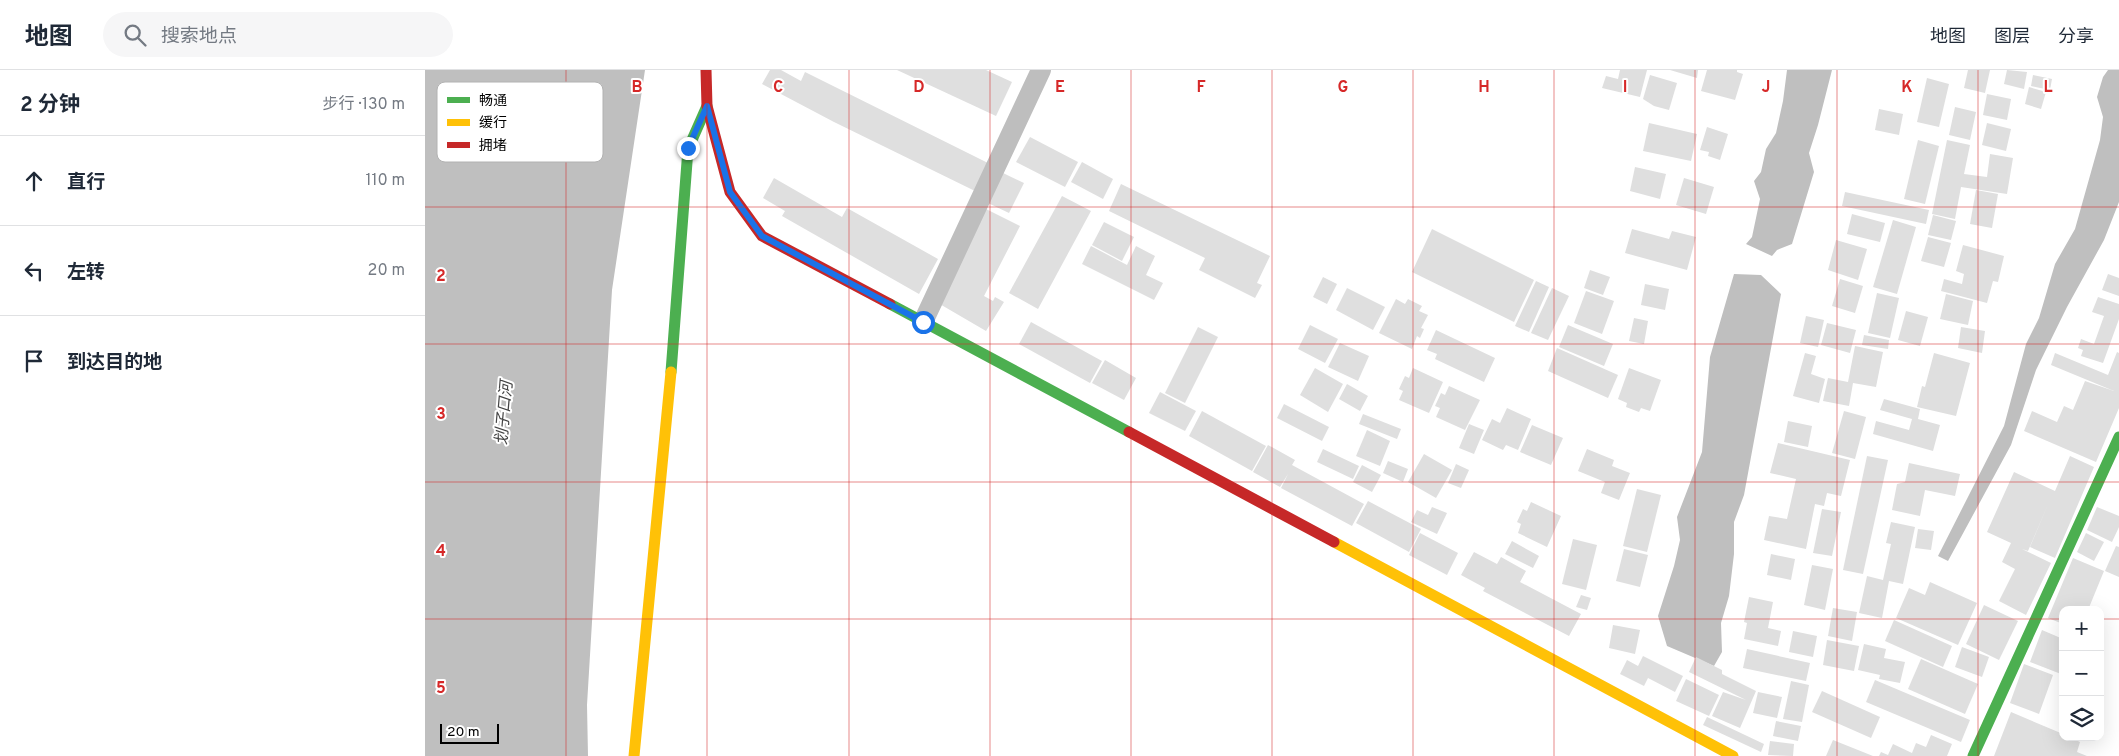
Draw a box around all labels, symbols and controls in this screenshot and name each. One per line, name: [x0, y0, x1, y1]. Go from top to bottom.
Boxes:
search box: [103, 12, 453, 57]
icon: search: [121, 21, 149, 49]
text: 地图: [25, 23, 73, 53]
text: 搜索地点: [161, 25, 237, 49]
text: 地图: [1930, 26, 1966, 49]
text: 图层: [1994, 26, 2030, 49]
text: 分享: [2058, 26, 2094, 49]
text: B: [631, 78, 643, 98]
text: C: [773, 78, 783, 98]
text: D: [913, 78, 925, 98]
text: E: [1055, 78, 1065, 98]
text: F: [1196, 78, 1206, 98]
text: G: [1338, 78, 1348, 98]
text: H: [1478, 78, 1490, 98]
text: I: [1623, 78, 1627, 98]
text: J: [1762, 78, 1770, 98]
text: K: [1901, 78, 1913, 98]
text: L: [2043, 78, 2053, 98]
legend: [437, 82, 603, 162]
text: 2 分钟: [20, 92, 80, 119]
text: 畅通: [479, 93, 507, 110]
text: 步行 · 130 m: [322, 95, 405, 115]
text: 缓行: [479, 115, 507, 132]
route end: [677, 137, 700, 160]
text: 拥堵: [479, 138, 507, 155]
icon: ahead: [20, 167, 48, 195]
text: 直行: [67, 171, 105, 195]
text: 110 m: [365, 171, 405, 191]
icon: left: [20, 257, 48, 285]
text: 左转: [67, 261, 105, 285]
text: 20 m: [368, 261, 405, 281]
text: 2: [436, 267, 446, 287]
route start: [912, 311, 935, 334]
icon: arrive: [20, 347, 48, 375]
text: 到达目的地: [67, 351, 162, 375]
water label: 划子口河: [492, 377, 518, 446]
text: 3: [436, 405, 446, 425]
text: 4: [436, 542, 446, 562]
map controls: [2059, 606, 2104, 741]
button: +: [2059, 606, 2104, 651]
button: −: [2059, 651, 2104, 696]
text: 5: [436, 679, 446, 699]
button: layers: [2059, 696, 2104, 741]
scale bar: [440, 721, 499, 744]
text: 20 m: [447, 724, 480, 741]

